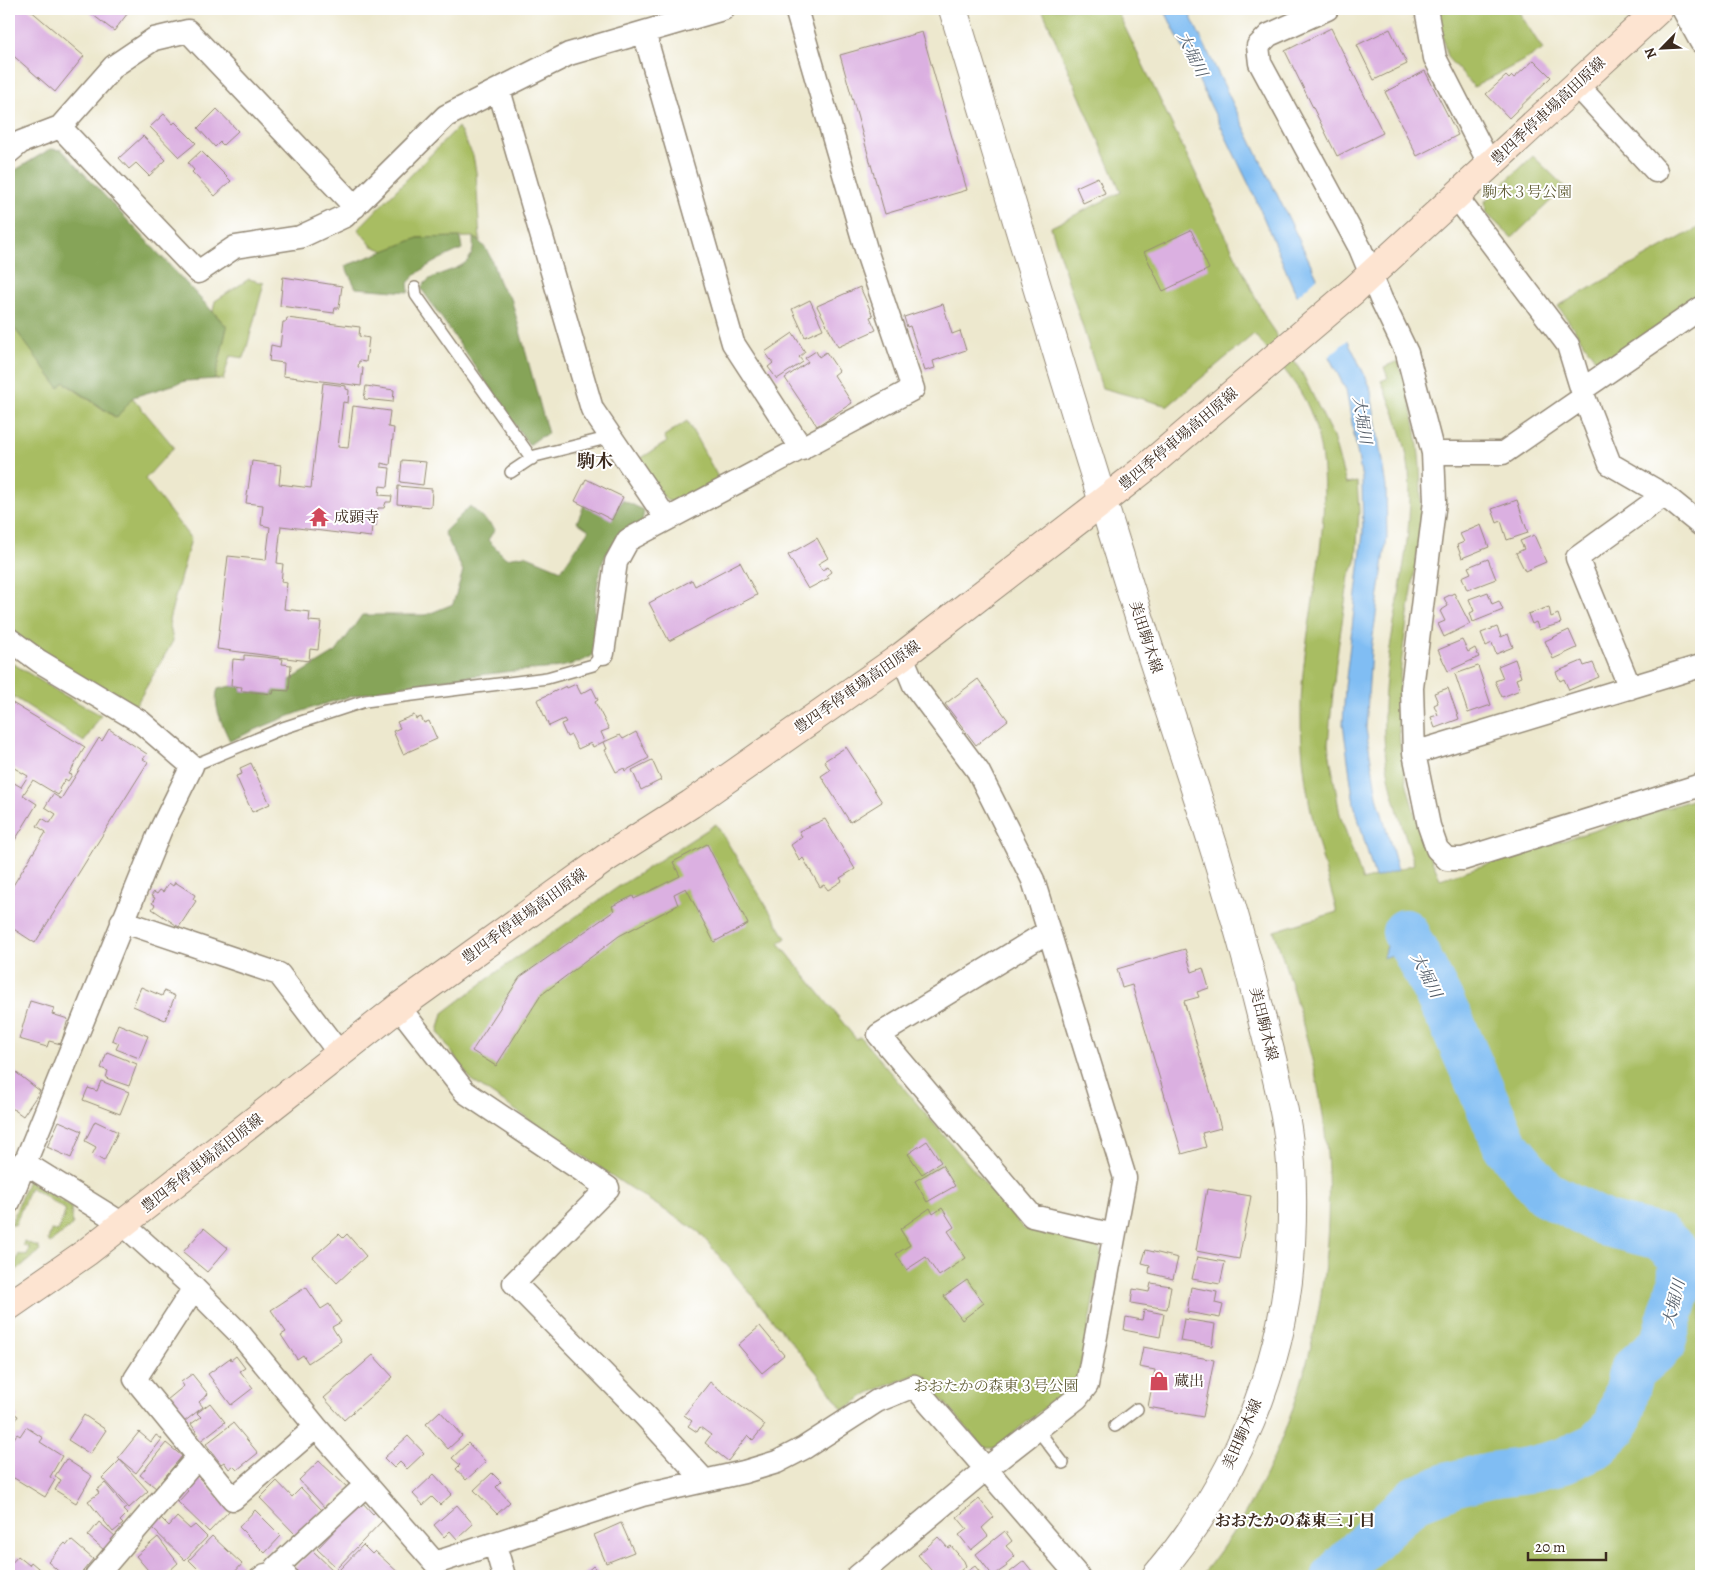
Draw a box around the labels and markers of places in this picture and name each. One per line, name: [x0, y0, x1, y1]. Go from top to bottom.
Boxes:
temple icon: 成顕寺: [308, 506, 330, 528]
place label: 成顕寺: [334, 507, 379, 527]
shop icon: 蔵出: [1148, 1370, 1170, 1392]
place label: 蔵出: [1174, 1371, 1204, 1391]

